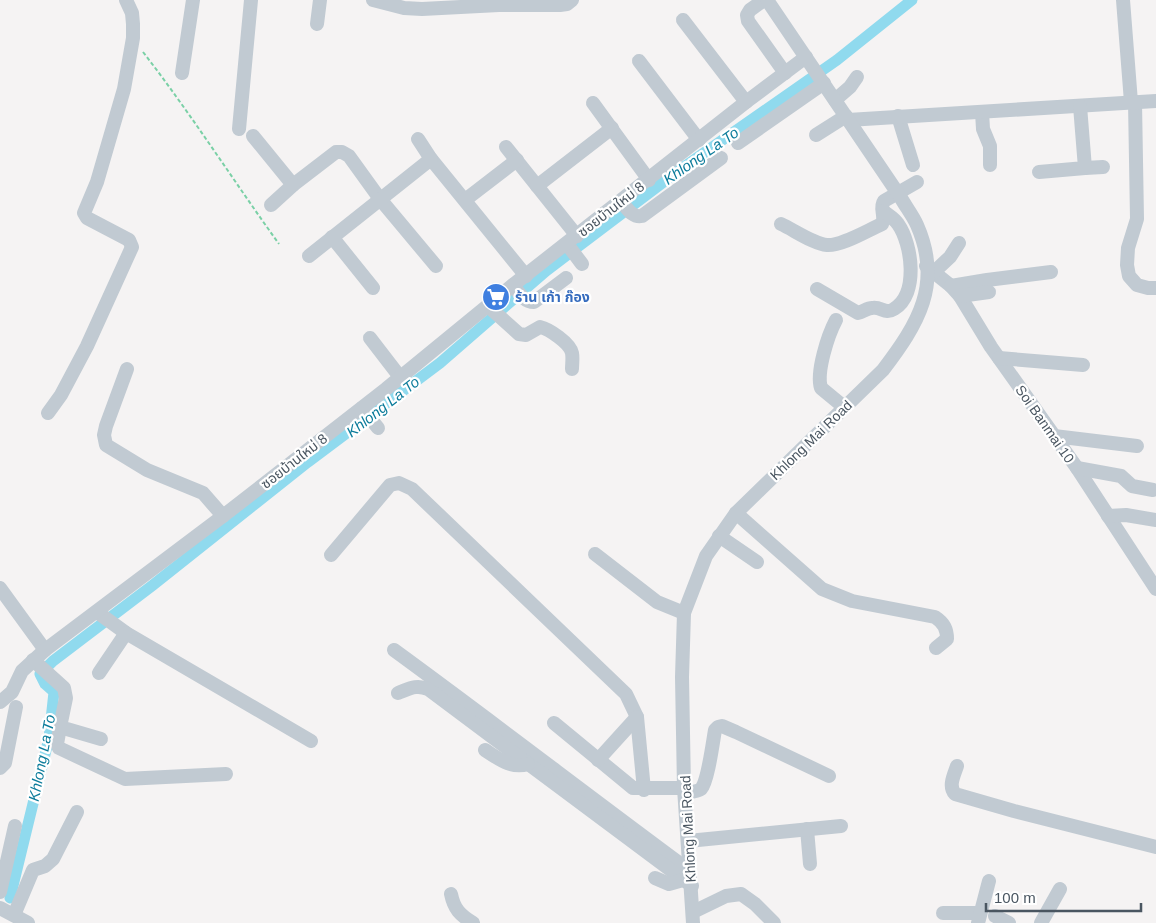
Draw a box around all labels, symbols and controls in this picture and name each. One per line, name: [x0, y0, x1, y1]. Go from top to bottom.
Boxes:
water label: Khlong La To: [660, 123, 742, 188]
street label: ซอยบ้านใหม่ 8: [575, 178, 647, 240]
supermarket icon: ร้าน เก้า ก๊อง: [481, 282, 511, 312]
place label: ร้าน เก้า ก๊อง: [515, 289, 590, 305]
water label: Khlong La To: [343, 373, 423, 440]
street label: Soi Banmai 10: [1012, 382, 1078, 466]
street label: Khlong Mai Road: [767, 397, 855, 483]
street label: ซอยบ้านใหม่ 8: [258, 430, 330, 492]
water label: Khlong La To: [25, 713, 58, 803]
street label: Khlong Mai Road: [677, 775, 699, 883]
scale bar: [986, 880, 1141, 912]
text: 100 m: [994, 889, 1036, 906]

